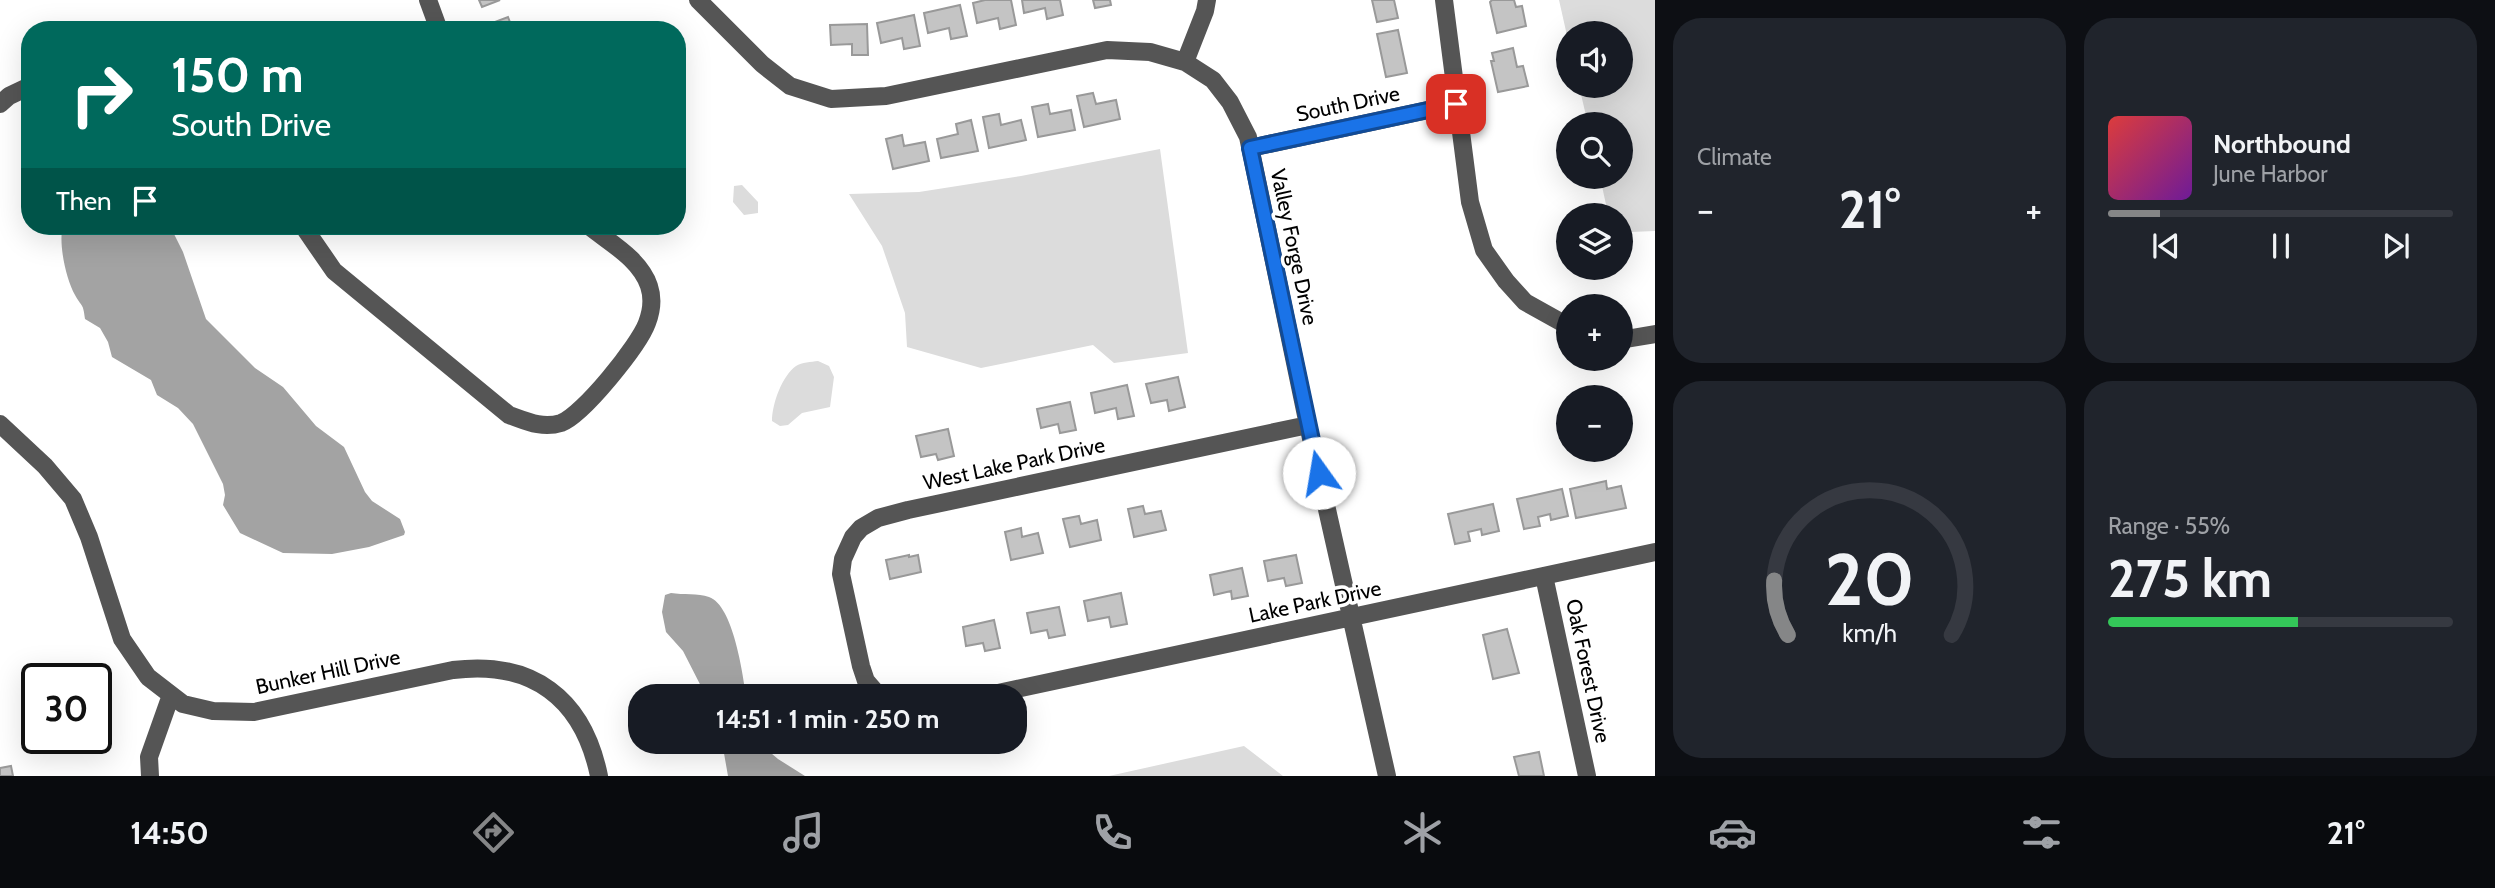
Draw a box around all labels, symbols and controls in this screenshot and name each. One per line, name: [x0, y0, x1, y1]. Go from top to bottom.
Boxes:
map controls: [1556, 21, 1633, 462]
button: sound: [1556, 21, 1633, 98]
text: 150 m: [171, 45, 304, 104]
icon: right: [56, 49, 147, 140]
pin: [1426, 74, 1486, 134]
street label: South Drive: [1294, 80, 1402, 127]
icon: arrive: [1437, 85, 1475, 123]
text: South Drive: [171, 105, 331, 144]
button: search: [1556, 112, 1633, 189]
text: Northbound: [2213, 128, 2351, 160]
text: Climate: [1697, 143, 1772, 171]
text: June Harbor: [2213, 160, 2327, 188]
street label: Valley Forge Drive: [1266, 167, 1323, 327]
text: 21°: [1839, 178, 1900, 241]
icon: arrive: [126, 182, 164, 220]
text: Then: [56, 185, 112, 217]
text: −: [1697, 186, 1714, 233]
text: +: [2025, 186, 2042, 233]
button: layers: [1556, 203, 1633, 280]
icon: previous: [2147, 227, 2185, 265]
icon: pause: [2262, 227, 2300, 265]
icon: next: [2377, 227, 2415, 265]
button: +: [1556, 294, 1633, 371]
button: −: [1556, 385, 1633, 462]
street label: West Lake Park Drive: [921, 432, 1107, 495]
position arrow: [1282, 436, 1356, 510]
text: Range · 55%: [2108, 512, 2230, 540]
text: 20: [1825, 536, 1914, 624]
text: 275 km: [2108, 547, 2272, 610]
street label: Lake Park Drive: [1246, 575, 1384, 628]
street label: Oak Forest Drive: [1561, 597, 1616, 745]
text: km/h: [1842, 618, 1897, 648]
street label: Bunker Hill Drive: [253, 644, 403, 699]
speed limit sign: 30: [21, 663, 112, 754]
text: 14:51 · 1 min · 250 m: [716, 703, 939, 735]
icon: directions: [469, 808, 518, 857]
icon: music: [779, 808, 828, 857]
icon: phone: [1088, 808, 1137, 857]
icon: climate: [1398, 808, 1447, 857]
icon: car: [1708, 808, 1757, 857]
icon: filters: [2017, 808, 2066, 857]
text: 14:50: [130, 813, 209, 852]
text: 21°: [2327, 813, 2365, 852]

